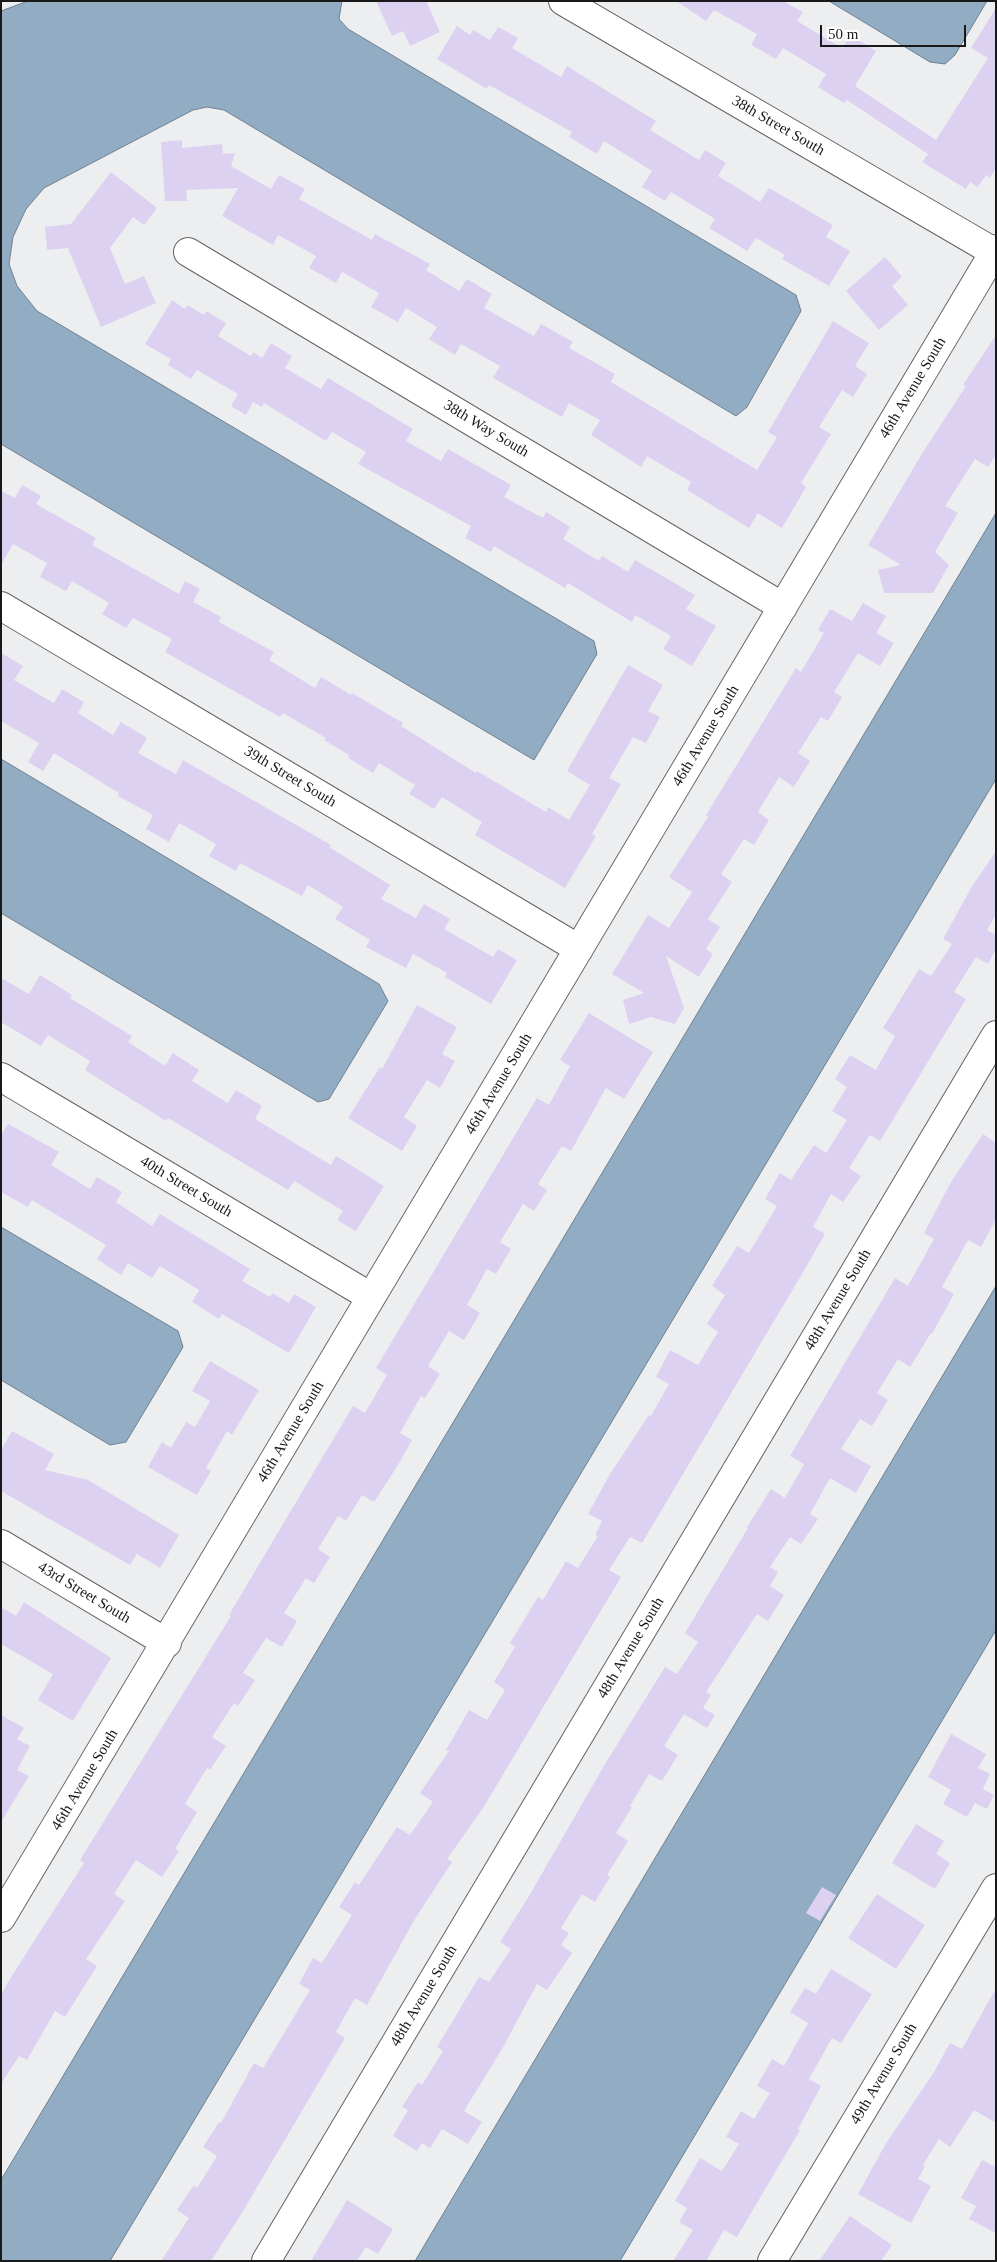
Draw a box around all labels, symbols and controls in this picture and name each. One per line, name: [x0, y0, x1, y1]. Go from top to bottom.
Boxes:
scale bar: [822, 15, 968, 47]
text: 50 m: [828, 26, 858, 42]
street label: 38th Street South: [728, 92, 828, 160]
street label: 46th Avenue South: [876, 334, 950, 442]
street label: 38th Way South: [440, 396, 532, 462]
street label: 46th Avenue South: [669, 682, 743, 790]
street label: 39th Street South: [241, 742, 339, 812]
street label: 46th Avenue South: [462, 1030, 536, 1138]
street label: 40th Street South: [137, 1152, 235, 1222]
street label: 48th Avenue South: [801, 1246, 875, 1354]
street label: 46th Avenue South: [254, 1378, 328, 1486]
street label: 43rd Street South: [34, 1558, 134, 1628]
street label: 48th Avenue South: [594, 1594, 668, 1702]
street label: 46th Avenue South: [48, 1726, 122, 1834]
street label: 48th Avenue South: [387, 1942, 461, 2050]
street label: 49th Avenue South: [847, 2020, 921, 2128]

